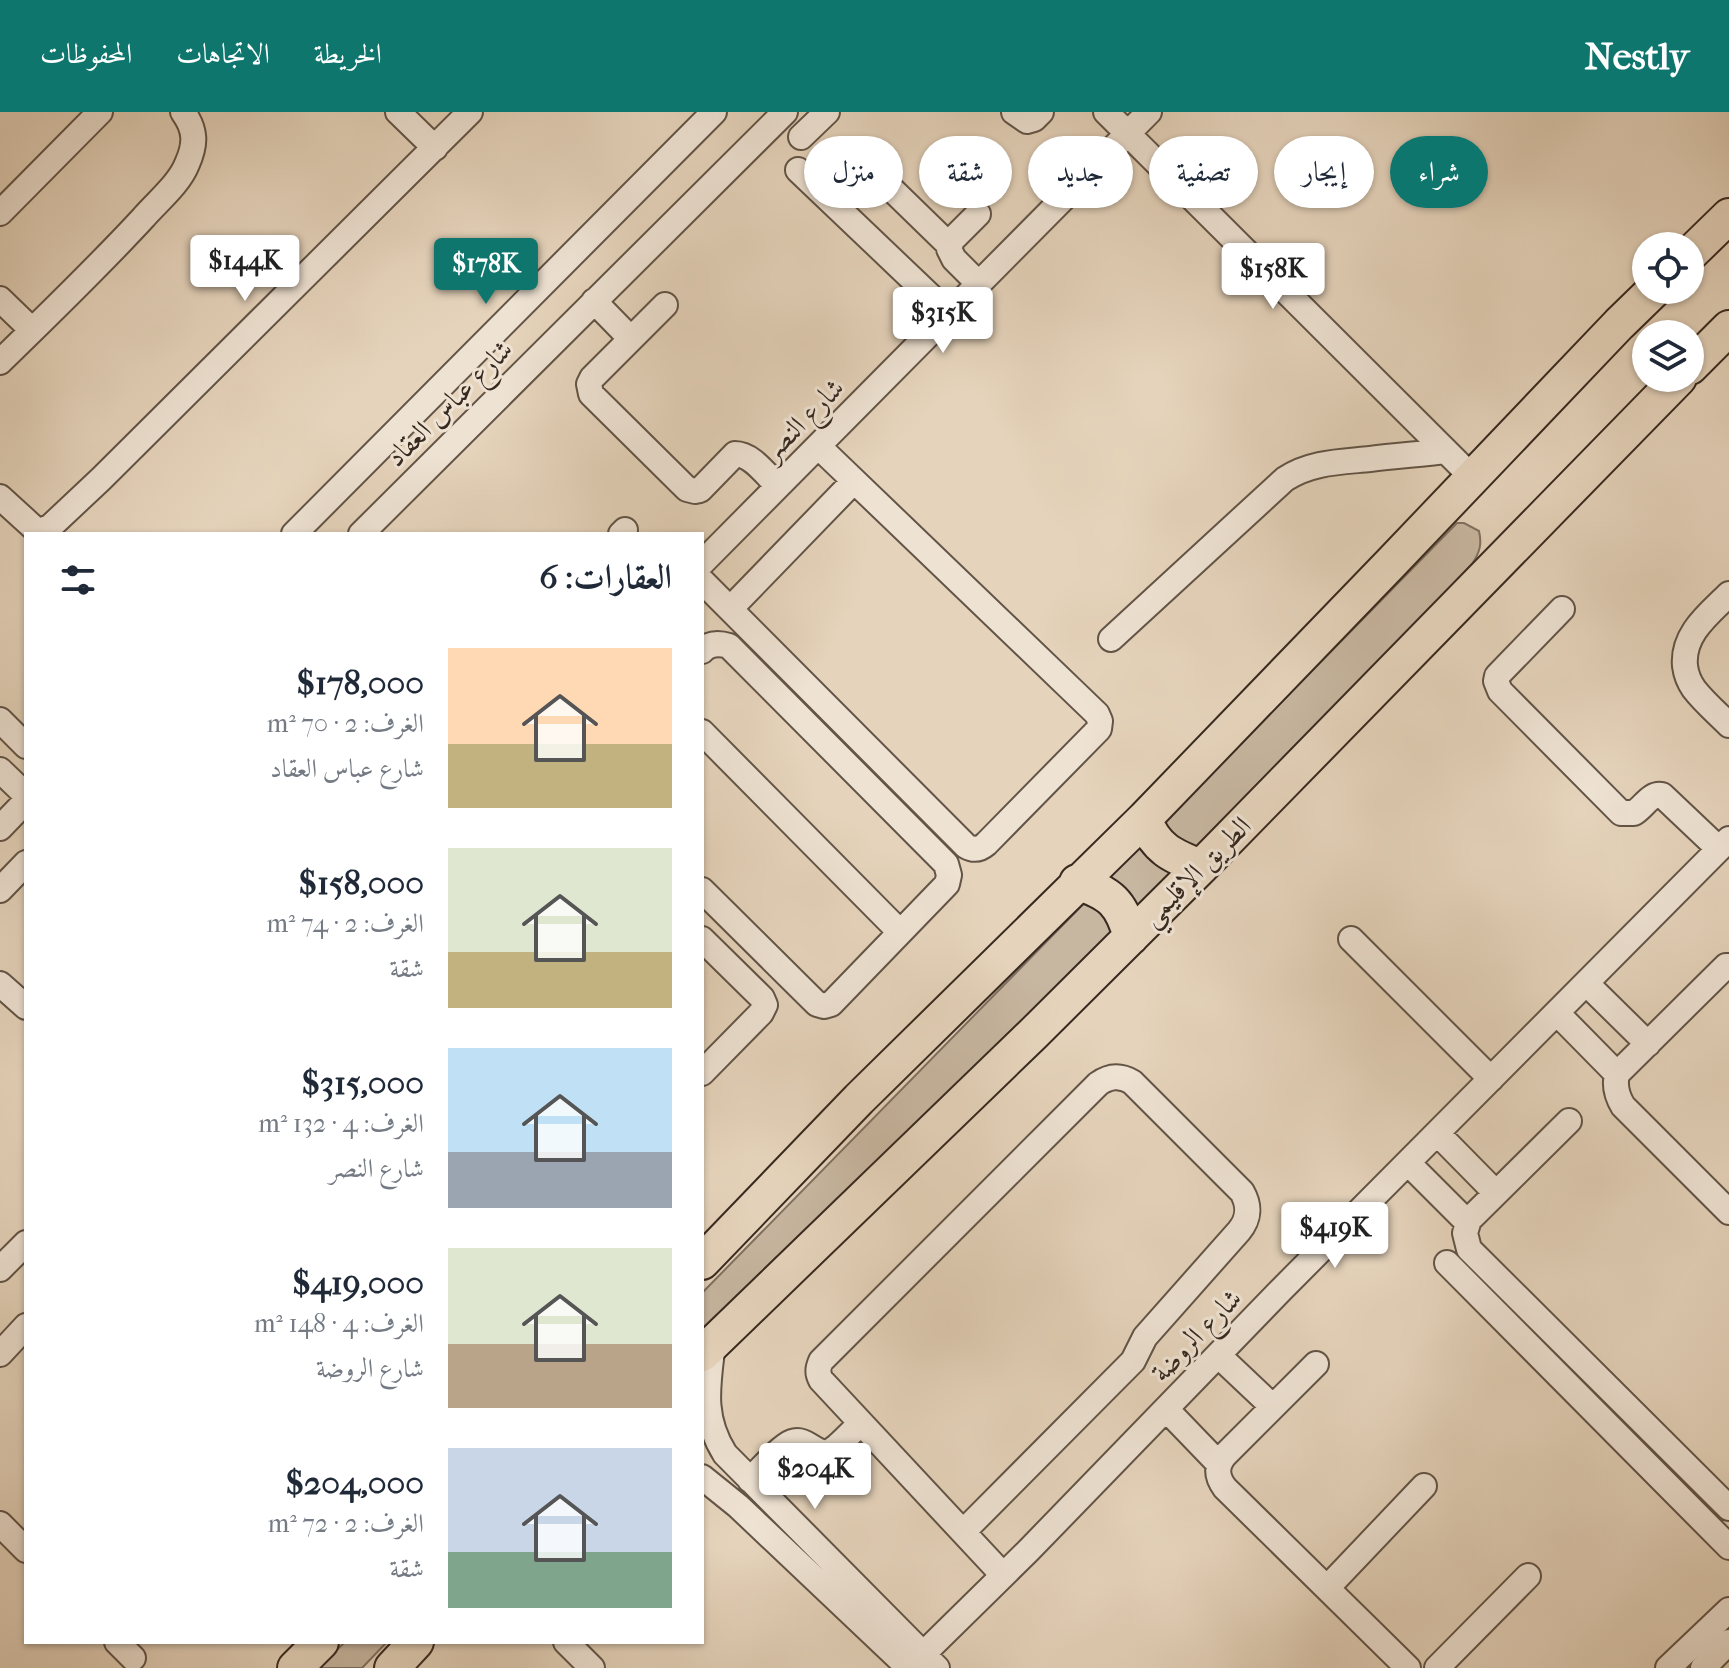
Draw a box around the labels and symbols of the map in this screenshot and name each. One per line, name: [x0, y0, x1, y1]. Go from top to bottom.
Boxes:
pin: $144K: [189, 235, 301, 303]
pin: $178K: [430, 238, 542, 306]
pin: $158K: [1217, 243, 1329, 311]
pin: $315K: [887, 287, 999, 355]
street label: شارع عباس العقاد: [379, 333, 524, 478]
street label: شارع النصر: [753, 371, 856, 474]
street label: الطريق الإقليمي: [1134, 809, 1265, 940]
pin: $419K: [1279, 1202, 1391, 1270]
street label: شارع الروضة: [1144, 1282, 1253, 1393]
pin: $204K: [759, 1443, 871, 1511]

